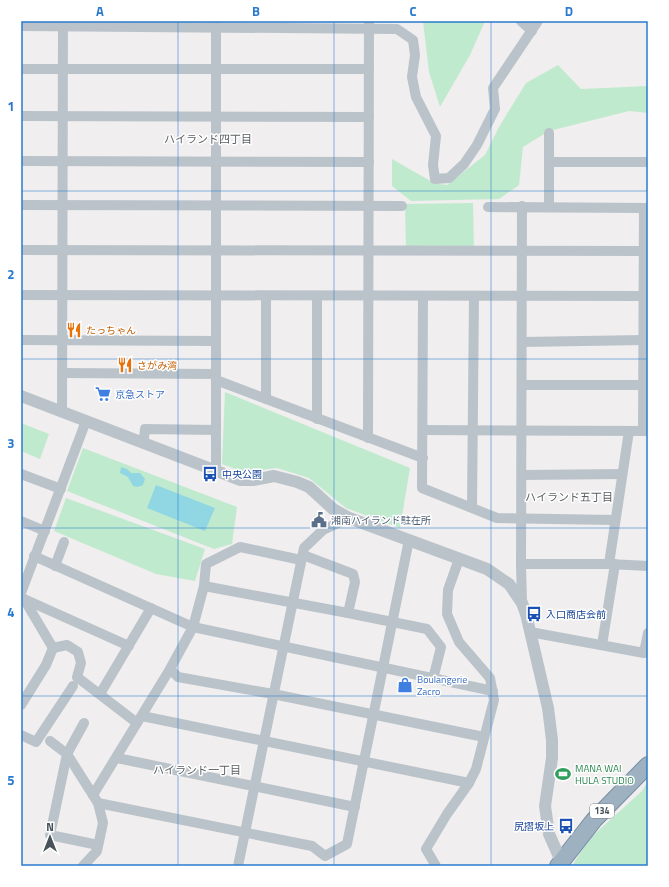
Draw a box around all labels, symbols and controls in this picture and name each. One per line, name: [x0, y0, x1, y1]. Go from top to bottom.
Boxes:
text: A: [96, 1, 104, 21]
text: B: [252, 1, 260, 21]
text: C: [409, 1, 417, 21]
text: D: [565, 1, 573, 21]
text: 1: [7, 96, 15, 116]
district label: ハイランド四丁目: [164, 131, 252, 147]
text: 2: [7, 264, 15, 284]
restaurant icon: たっちゃん: [65, 321, 83, 339]
place label: たっちゃん: [86, 323, 136, 338]
restaurant icon: さがみ湾: [116, 356, 134, 374]
place label: さがみ湾: [137, 358, 177, 373]
supermarket icon: 京急ストア: [94, 385, 112, 403]
place label: 京急ストア: [115, 387, 165, 402]
text: 3: [7, 433, 15, 453]
bus stop icon: 中央公園: [201, 465, 219, 483]
place label: 中央公園: [222, 467, 262, 482]
district label: ハイランド五丁目: [525, 489, 613, 505]
public building icon: 湘南ハイランド駐在所: [310, 511, 328, 529]
place label: 湘南ハイランド駐在所: [331, 513, 431, 528]
text: 4: [7, 602, 15, 622]
bus stop icon: 入口商店会前: [525, 605, 543, 623]
place label: 入口商店会前: [546, 607, 606, 622]
place label: Boulangerie Zacro: [417, 672, 467, 699]
shop icon: Boulangerie Zacro: [396, 676, 414, 694]
place label: MANA WAI HULA STUDIO: [575, 761, 634, 788]
district label: ハイランド一丁目: [153, 762, 241, 778]
sports icon: MANA WAI HULA STUDIO: [554, 765, 572, 783]
text: 5: [7, 770, 15, 790]
road number: 134: [590, 804, 614, 818]
north arrow: [30, 817, 70, 857]
bus stop icon: 尻摺坂上: [557, 817, 575, 835]
text: N: [46, 819, 54, 835]
place label: 尻摺坂上: [514, 819, 554, 834]

